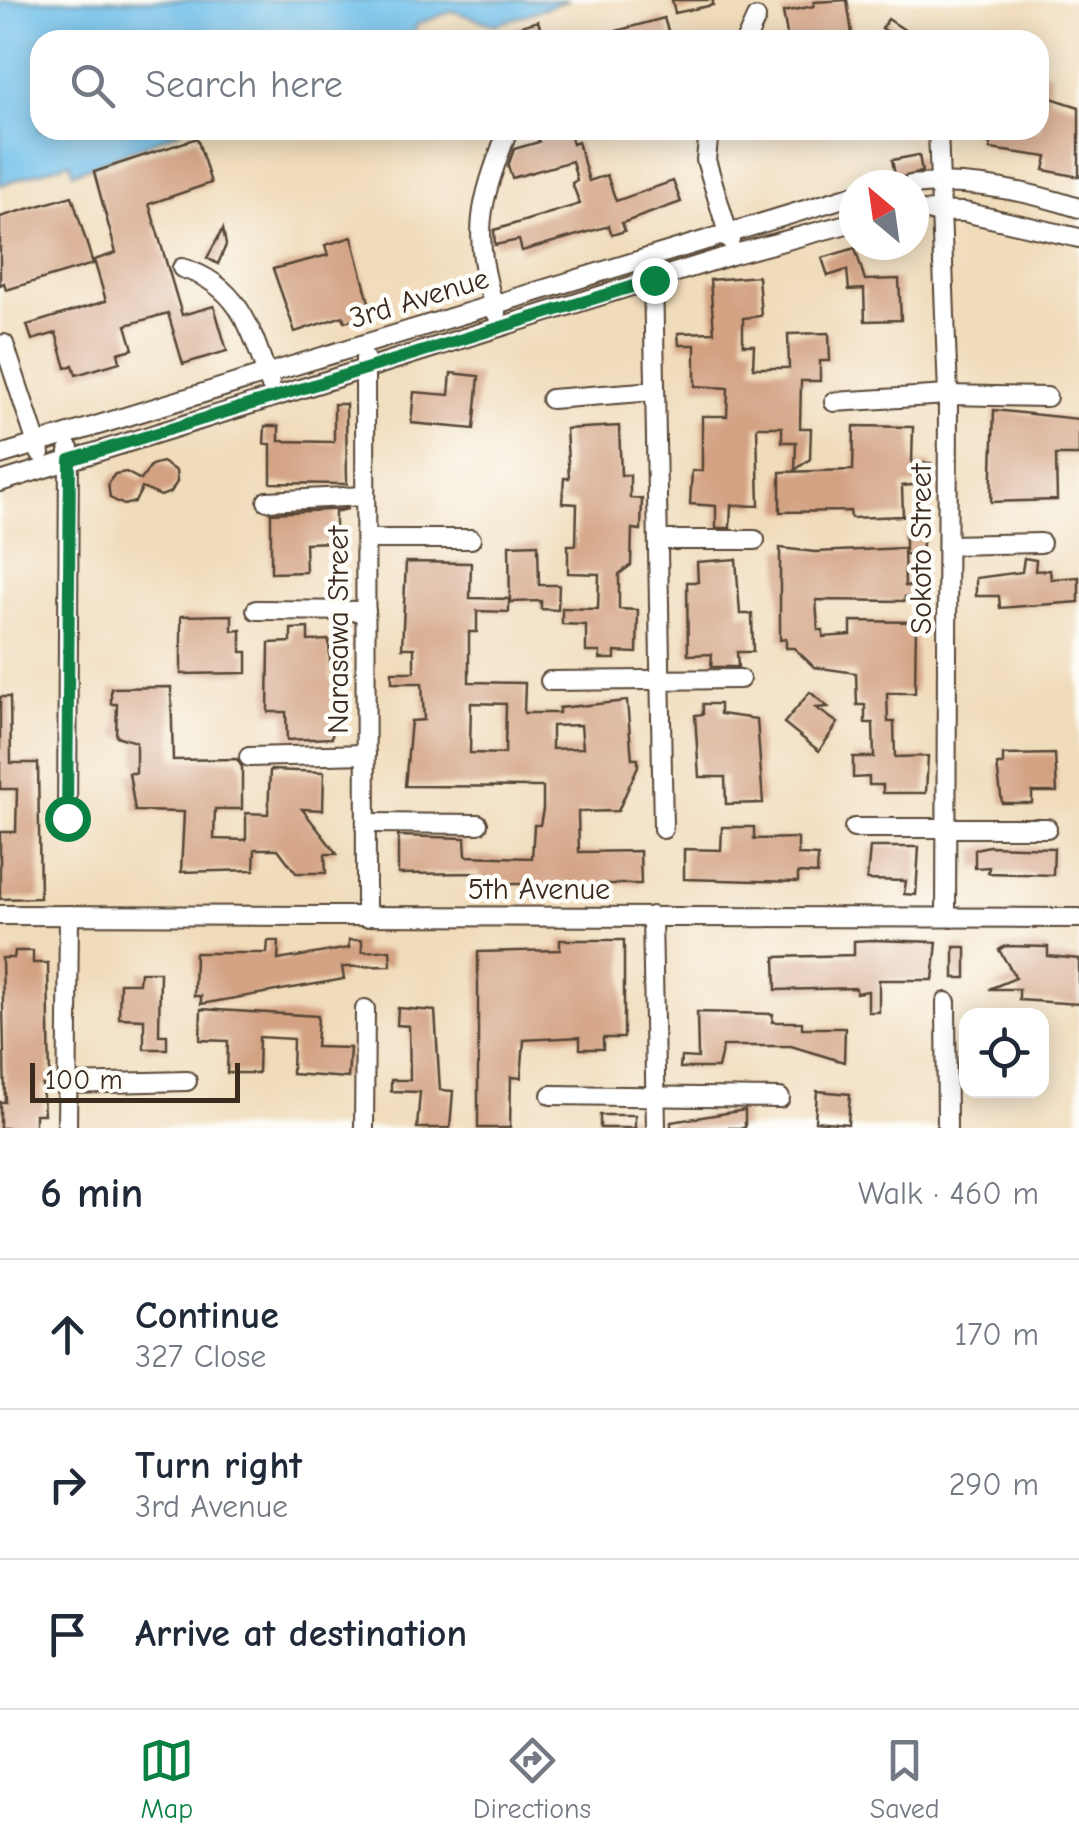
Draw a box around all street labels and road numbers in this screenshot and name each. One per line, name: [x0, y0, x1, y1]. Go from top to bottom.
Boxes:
street label: 3rd Avenue: [345, 261, 493, 336]
street label: Sokoto Street: [904, 462, 939, 634]
street label: Narasawa Street: [321, 525, 356, 734]
street label: 5th Avenue: [468, 872, 610, 907]

